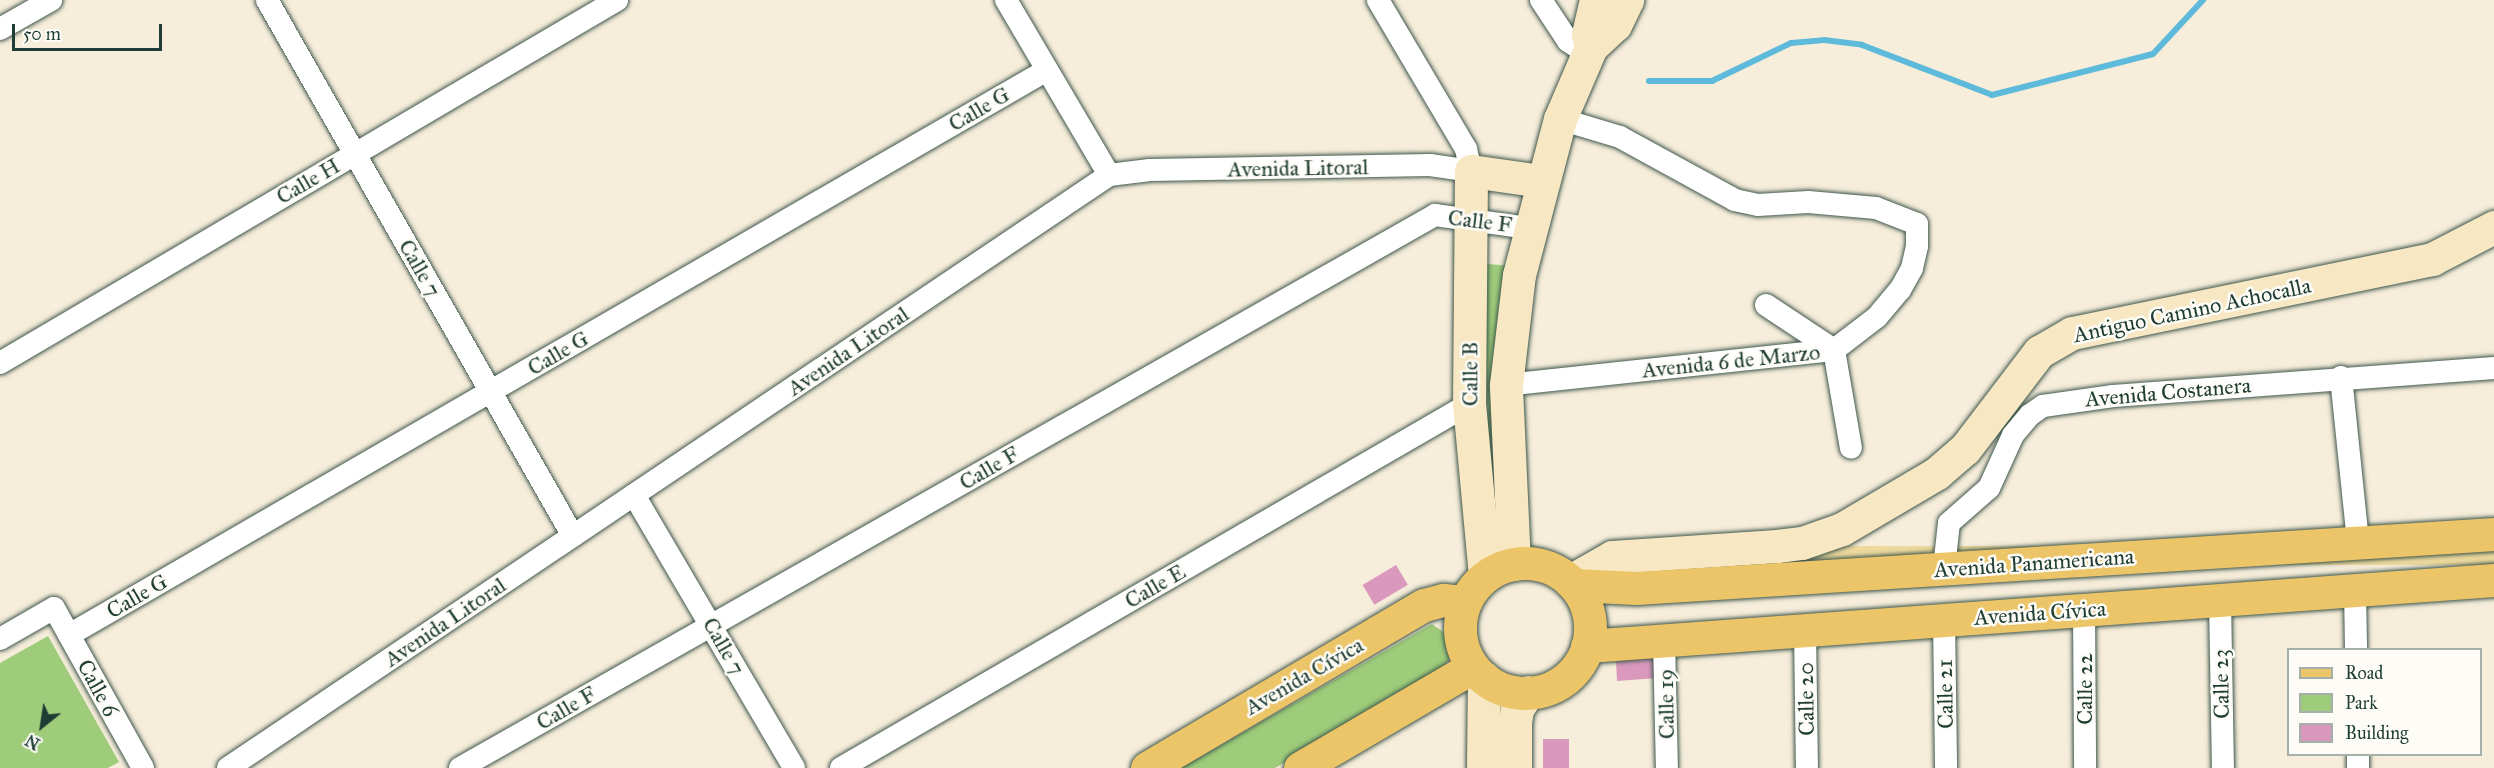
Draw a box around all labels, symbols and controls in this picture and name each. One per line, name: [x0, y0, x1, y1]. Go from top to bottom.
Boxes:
scale bar: [15, 12, 165, 50]
text: 50 m: [23, 23, 61, 45]
street label: Calle G: [944, 81, 1014, 137]
street label: Calle H: [272, 152, 344, 210]
street label: Avenida Litoral: [1227, 154, 1369, 182]
street label: Calle F: [1446, 204, 1514, 238]
street label: Calle 7: [393, 235, 447, 301]
street label: Antiguo Camino Achocalla: [2071, 272, 2313, 348]
street label: Avenida Litoral: [782, 301, 914, 401]
street label: Calle G: [523, 325, 593, 381]
street label: Avenida 6 de Marzo: [1641, 339, 1821, 383]
street label: Calle B: [1457, 342, 1483, 406]
street label: Avenida Costanera: [2084, 372, 2252, 412]
street label: Calle F: [955, 440, 1023, 496]
street label: Avenida Panamericana: [1933, 543, 2135, 583]
street label: Calle E: [1120, 558, 1190, 614]
street label: Calle G: [102, 568, 172, 624]
street label: Avenida Litoral: [379, 572, 511, 672]
street label: Avenida Cívica: [1973, 595, 2107, 631]
street label: Calle 7: [697, 613, 751, 679]
street label: Avenida Cívica: [1240, 631, 1368, 721]
legend: [2287, 648, 2482, 756]
street label: Calle 23: [2207, 649, 2235, 719]
street label: Calle 22: [2072, 653, 2098, 725]
street label: Calle 6: [72, 655, 124, 721]
street label: Calle 21: [1931, 659, 1959, 729]
street label: Calle 20: [1792, 662, 1820, 736]
text: Road: [2345, 662, 2383, 684]
street label: Calle 19: [1652, 669, 1680, 739]
street label: Calle F: [532, 680, 600, 736]
text: Park: [2345, 692, 2378, 714]
north arrow: [12, 696, 72, 756]
text: Building: [2345, 722, 2408, 744]
text: N: [22, 730, 43, 754]

